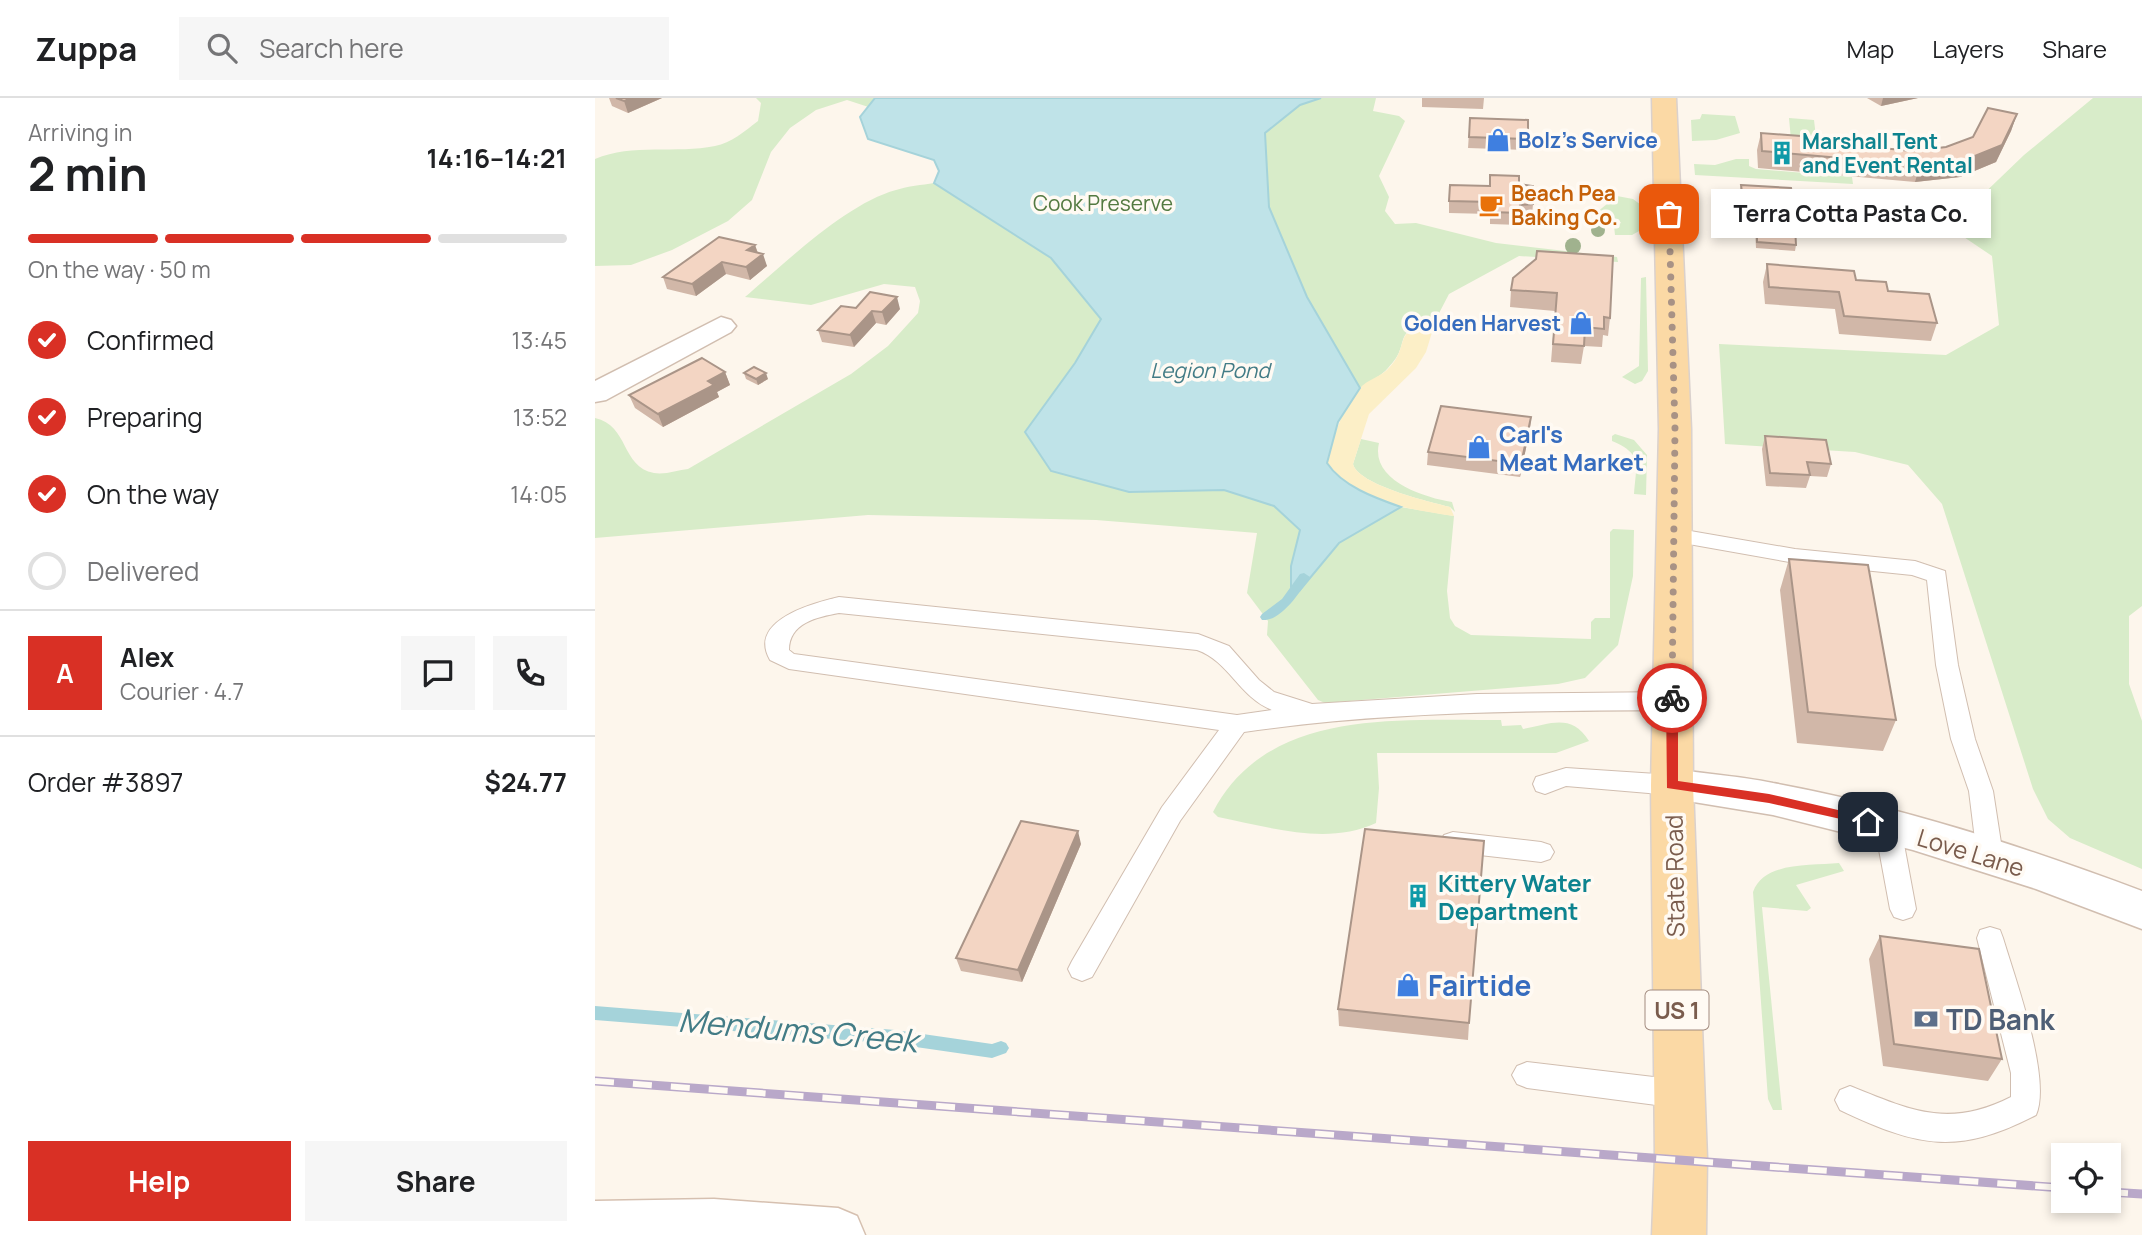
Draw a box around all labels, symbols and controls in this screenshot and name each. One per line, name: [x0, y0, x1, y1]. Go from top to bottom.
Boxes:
search box: [179, 17, 669, 80]
text: Zuppa: [35, 26, 137, 71]
icon: search: [203, 29, 241, 67]
text: Search here: [259, 30, 404, 66]
text: Map: [1847, 32, 1894, 65]
text: Layers: [1932, 32, 2004, 65]
text: Share: [2042, 32, 2107, 65]
text: Arriving in: [28, 116, 133, 148]
shop icon: Bolz's Service: [1484, 126, 1512, 154]
place label: Bolz's Service: [1518, 126, 1658, 154]
place label: Marshall Tent and Event Rental: [1802, 127, 1973, 179]
building icon: Marshall Tent and Event Rental: [1768, 139, 1796, 167]
text: 14:16–14:21: [426, 140, 567, 176]
text: 2 min: [28, 142, 148, 205]
place label: Beach Pea Baking Co.: [1511, 179, 1618, 231]
pin: [1639, 184, 1699, 244]
park label: Cook Preserve: [1033, 189, 1173, 217]
callout: Terra Cotta Pasta Co.: [1711, 190, 1991, 238]
cafe icon: Beach Pea Baking Co.: [1477, 191, 1505, 219]
icon: bag: [1650, 195, 1688, 233]
text: Terra Cotta Pasta Co.: [1733, 197, 1969, 229]
text: On the way · 50 m: [28, 253, 211, 285]
place label: Golden Harvest: [1404, 309, 1561, 337]
shop icon: Golden Harvest: [1567, 309, 1595, 337]
icon: check: [28, 321, 66, 359]
text: Confirmed: [87, 322, 214, 358]
text: 13:45: [512, 324, 567, 356]
water label: Legion Pond: [1150, 356, 1272, 384]
icon: check: [28, 398, 66, 436]
text: Preparing: [87, 399, 203, 435]
text: 13:52: [513, 401, 567, 433]
place label: Carl's Meat Market: [1499, 417, 1644, 478]
shop icon: Carl's Meat Market: [1465, 433, 1493, 461]
icon: check: [28, 475, 66, 513]
text: On the way: [87, 476, 219, 512]
text: 14:05: [510, 478, 567, 510]
text: Delivered: [87, 553, 199, 589]
button: chat: [401, 636, 475, 710]
button: phone: [493, 636, 567, 710]
text: Alex: [120, 639, 174, 675]
text: A: [56, 655, 74, 691]
courier: [1637, 663, 1707, 733]
text: Courier · 4.7: [120, 675, 244, 707]
icon: bike: [1653, 679, 1691, 717]
text: Order #3897: [28, 764, 183, 800]
text: $24.77: [485, 764, 567, 800]
pin: [1838, 792, 1898, 852]
icon: home: [1849, 803, 1887, 841]
street label: State Road: [1656, 814, 1692, 938]
street label: Love Lane: [1913, 820, 2029, 884]
place label: Kittery Water Department: [1438, 866, 1591, 927]
building icon: Kittery Water Department: [1404, 882, 1432, 910]
place label: Fairtide: [1428, 966, 1531, 1004]
shop icon: Fairtide: [1394, 971, 1422, 999]
road number: US 1: [1645, 990, 1709, 1029]
water label: Mendums Creek: [677, 998, 923, 1063]
place label: TD Bank: [1946, 1000, 2056, 1038]
bank icon: TD Bank: [1912, 1005, 1940, 1033]
button: Help: [28, 1141, 291, 1221]
button: Share: [305, 1141, 567, 1221]
map controls: [2051, 1143, 2121, 1213]
button: locate: [2051, 1143, 2121, 1213]

